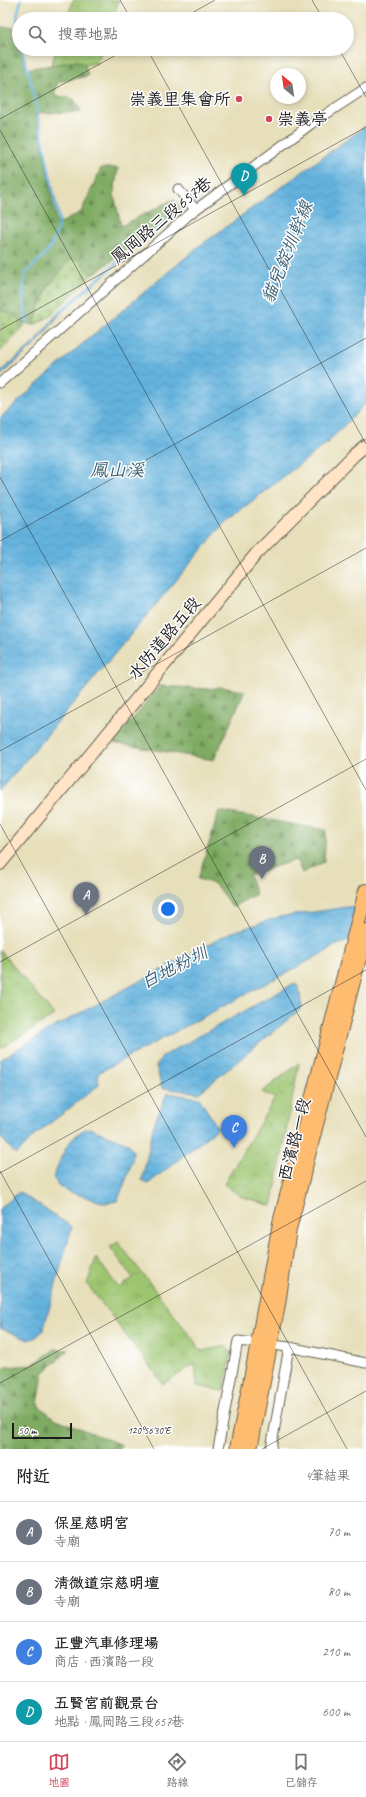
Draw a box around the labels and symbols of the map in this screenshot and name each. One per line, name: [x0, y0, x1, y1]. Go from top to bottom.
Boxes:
north arrow: [270, 68, 306, 104]
place label: 崇義里集會所: [129, 89, 231, 110]
marker: 崇義里集會所: [234, 94, 244, 104]
place label: 崇義亭: [277, 109, 328, 130]
marker: 崇義亭: [264, 114, 274, 124]
pin: D: [231, 163, 257, 196]
street label: 鳳岡路三段657巷: [107, 172, 217, 269]
water label: 貓兒錠圳幹線: [257, 197, 318, 306]
water label: 鳳山溪: [89, 459, 145, 481]
street label: 水防道路五段: [124, 593, 205, 684]
pin: B: [249, 846, 275, 879]
pin: A: [73, 882, 99, 915]
your location: [158, 899, 178, 919]
water label: 白地粉圳: [137, 940, 213, 993]
street label: 西濱路一段: [274, 1095, 315, 1183]
pin: C: [221, 1115, 247, 1148]
scale bar: [12, 1421, 72, 1440]
text: 120°56'30"E: [127, 1424, 172, 1437]

